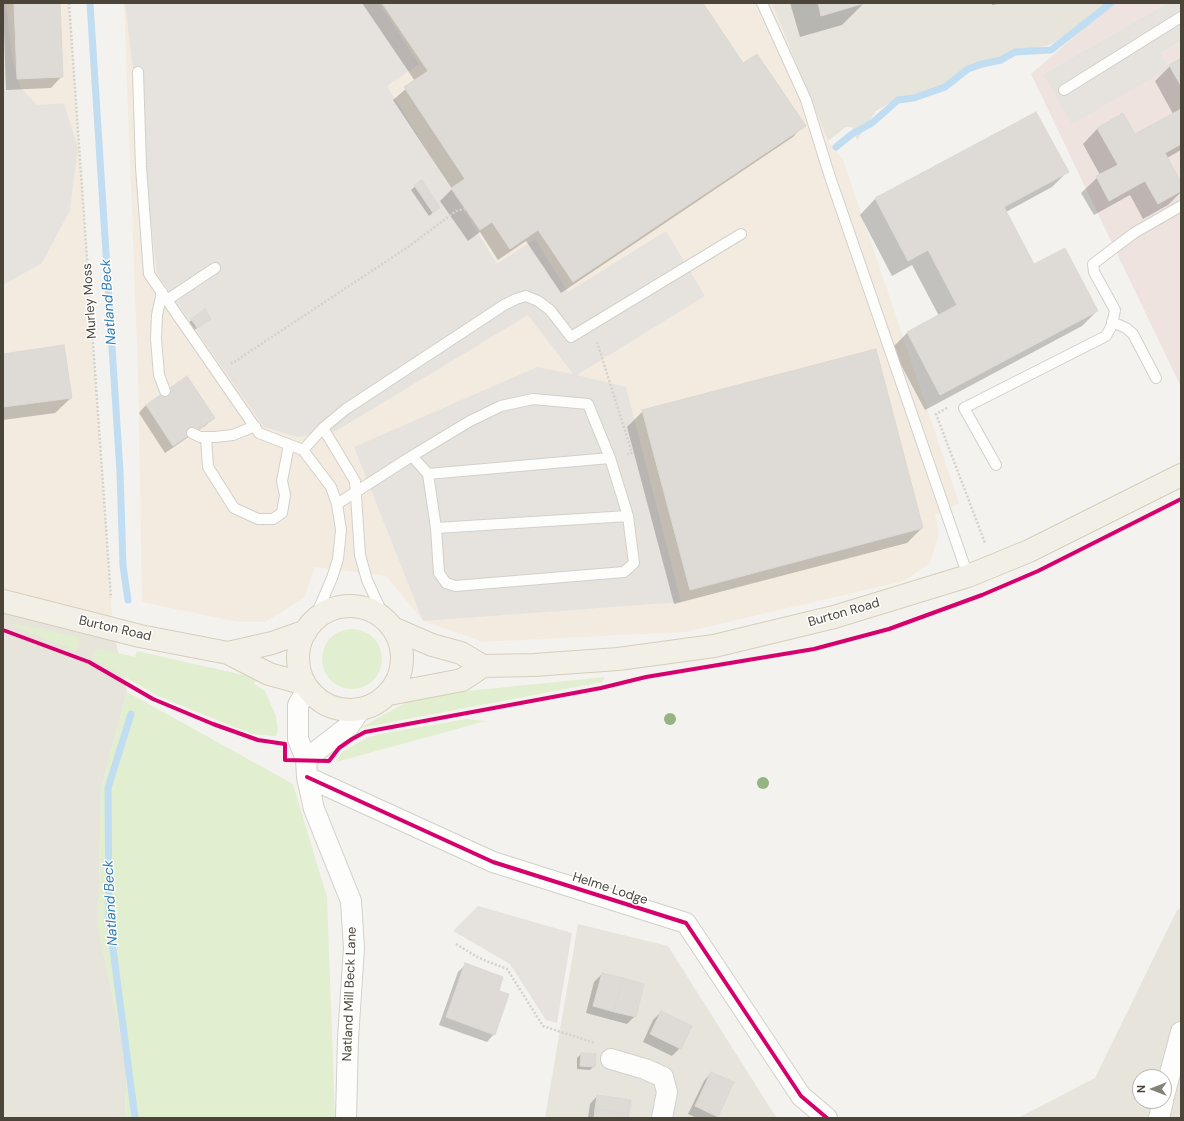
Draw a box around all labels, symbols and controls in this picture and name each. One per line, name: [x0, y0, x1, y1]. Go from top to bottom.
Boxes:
water label: Natland Beck: [98, 259, 120, 345]
street label: Murley Moss: [80, 263, 100, 339]
street label: Burton Road: [806, 595, 882, 631]
street label: Burton Road: [77, 613, 153, 645]
water label: Natland Beck: [100, 860, 122, 946]
street label: Helme Lodge: [570, 869, 650, 909]
street label: Natland Mill Beck Lane: [340, 926, 360, 1062]
north arrow: [1132, 1069, 1172, 1109]
text: N: [1134, 1085, 1148, 1093]

